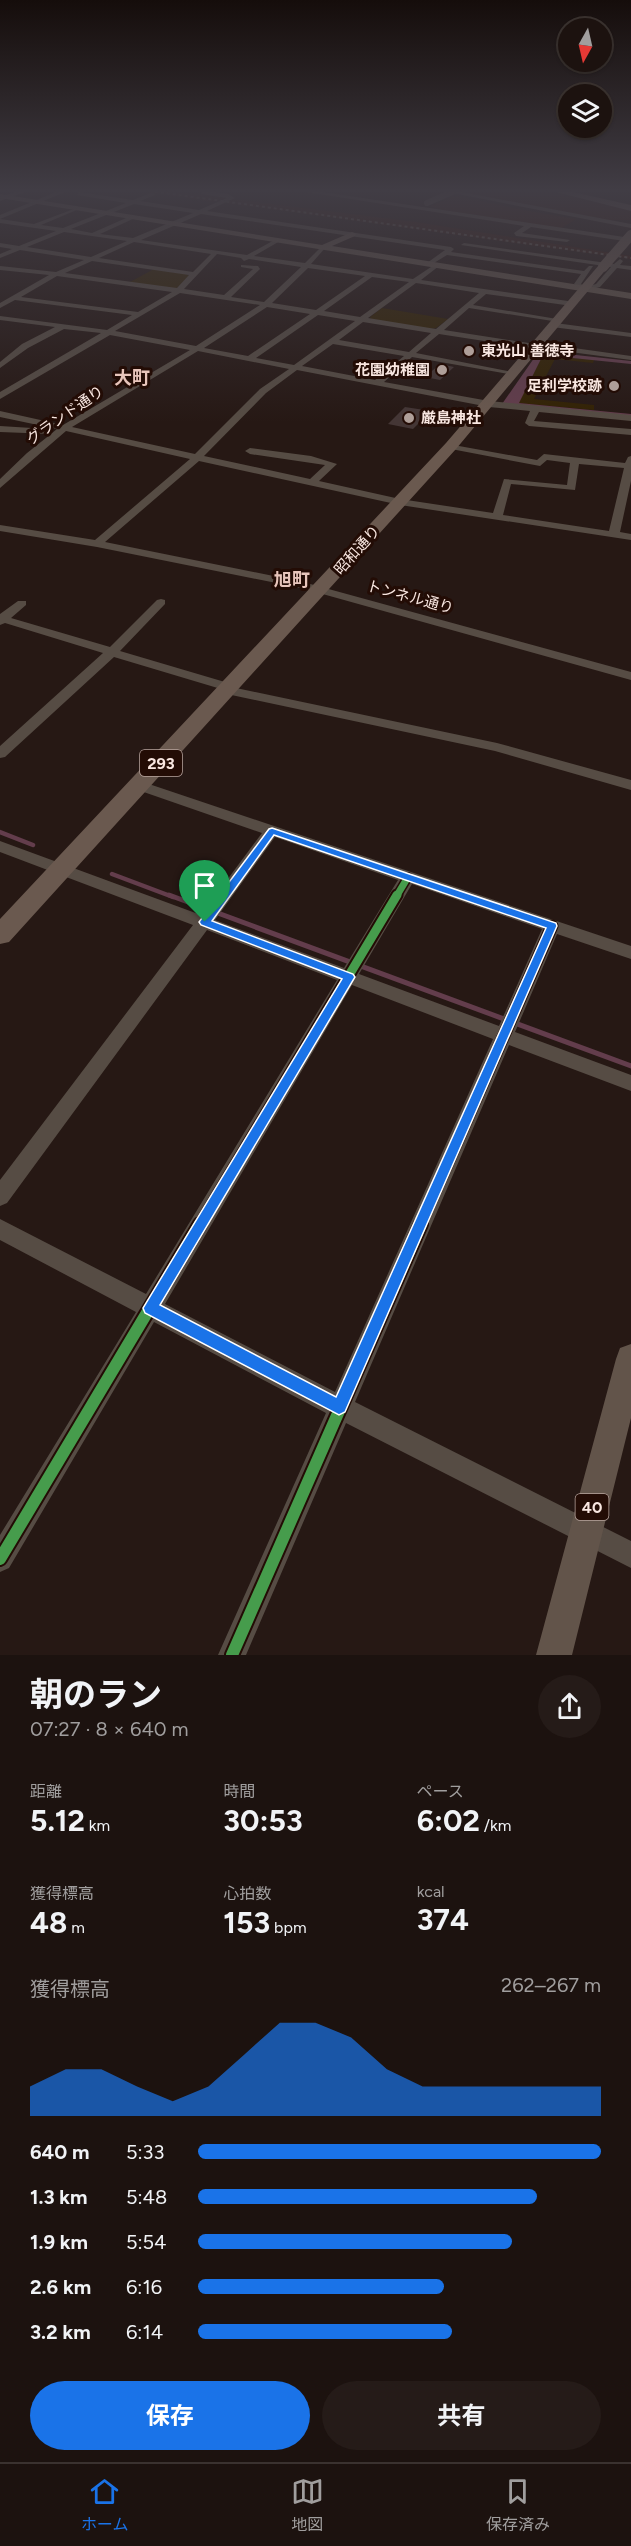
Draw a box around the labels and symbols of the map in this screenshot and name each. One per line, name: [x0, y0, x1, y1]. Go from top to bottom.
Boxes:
north arrow: [558, 18, 612, 72]
place label: 東光山 善徳寺: [481, 342, 575, 360]
marker: 東光山 善徳寺: [462, 344, 476, 358]
place label: 花園幼稚園: [355, 361, 430, 379]
marker: 花園幼稚園: [435, 363, 449, 377]
district label: 大町: [114, 367, 150, 389]
place label: 足利学校跡: [527, 377, 602, 395]
marker: 足利学校跡: [607, 379, 621, 393]
street label: グランド通り: [23, 382, 107, 448]
place label: 厳島神社: [421, 409, 481, 427]
marker: 厳島神社: [402, 411, 416, 425]
street label: 昭和通り: [330, 522, 384, 578]
district label: 旭町: [274, 569, 310, 591]
street label: トンネル通り: [364, 577, 456, 617]
road number: 293: [140, 750, 182, 776]
pin: [179, 860, 230, 922]
road number: 40: [576, 1494, 608, 1520]

